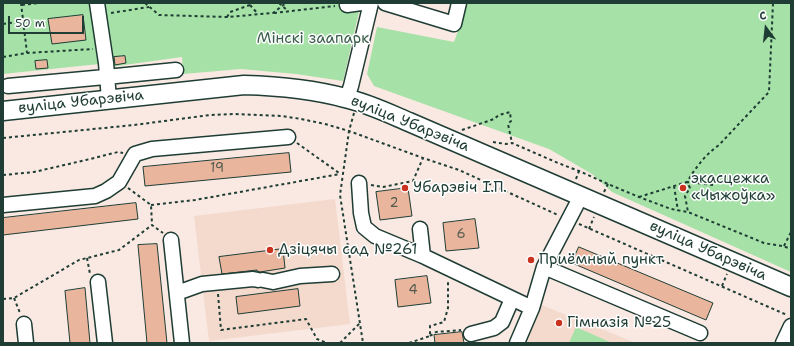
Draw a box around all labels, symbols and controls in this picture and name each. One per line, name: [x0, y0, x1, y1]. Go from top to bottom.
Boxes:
scale bar: [10, 8, 86, 34]
north arrow: [746, 8, 786, 48]
text: С: [758, 8, 768, 24]
text: 50 m: [15, 15, 45, 31]
park label: Мінскі заапарк: [257, 30, 369, 48]
street label: вуліца Убарэвіча: [17, 86, 145, 118]
street label: вуліца Убарэвіча: [348, 92, 472, 156]
house number: 19: [210, 161, 224, 177]
place label: экасцежка «Чыжоўка»: [691, 170, 775, 205]
place label: Убарэвіч І.П.: [413, 179, 507, 197]
marker: Убарэвіч І.П.: [400, 183, 410, 193]
marker: экасцежка «Чыжоўка»: [678, 183, 688, 193]
house number: 2: [389, 196, 399, 212]
street label: вуліца Убарэвіча: [647, 217, 769, 285]
house number: 6: [456, 227, 466, 243]
place label: Дзіцячы сад №261: [278, 241, 418, 259]
marker: Дзіцячы сад №261: [265, 245, 275, 255]
place label: Приёмный пункт: [539, 251, 663, 269]
marker: Приёмный пункт: [526, 255, 536, 265]
house number: 4: [408, 283, 418, 299]
place label: Гімназія №25: [567, 314, 671, 332]
marker: Гімназія №25: [554, 318, 564, 328]

